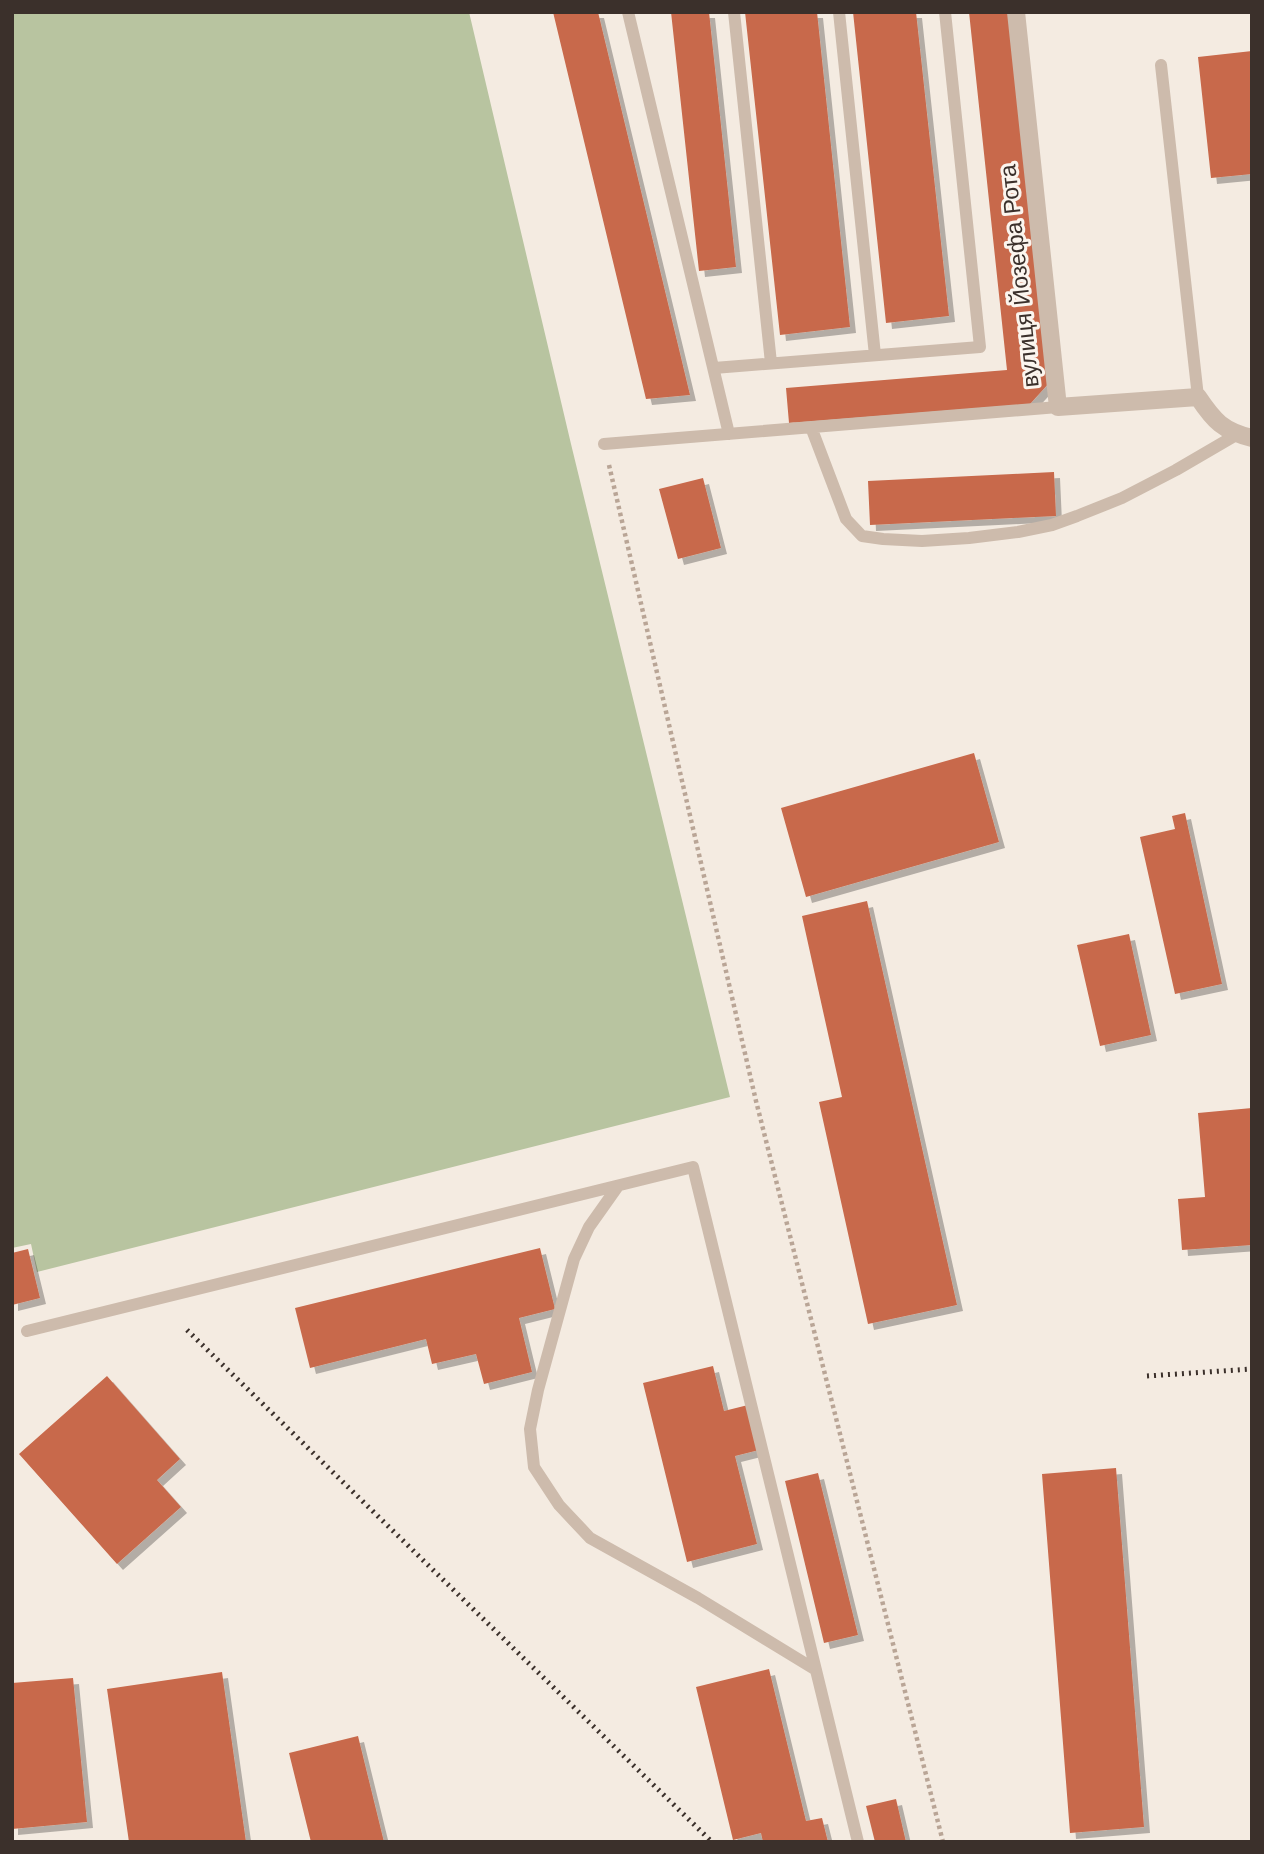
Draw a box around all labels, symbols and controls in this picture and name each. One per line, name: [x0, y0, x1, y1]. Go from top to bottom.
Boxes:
street label: вулиця Йозефа Рота: [993, 163, 1045, 389]

